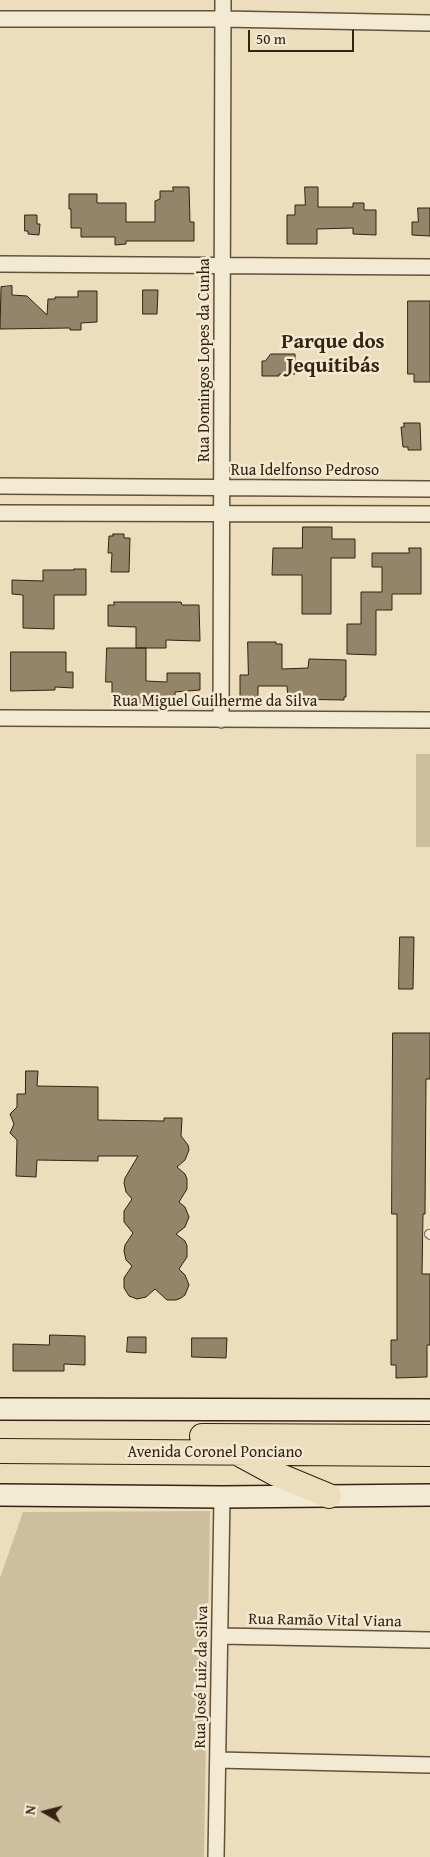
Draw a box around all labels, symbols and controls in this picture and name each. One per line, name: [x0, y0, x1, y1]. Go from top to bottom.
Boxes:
scale bar: [250, 20, 356, 52]
text: 50 m: [256, 28, 286, 49]
street label: Rua Domingos Lopes da Cunha: [195, 258, 215, 462]
district label: Parque dos Jequitibás: [281, 330, 385, 380]
street label: Rua Idelfonso Pedroso: [231, 461, 379, 481]
street label: Rua Miguel Guilherme da Silva: [113, 692, 317, 712]
street label: Avenida Coronel Ponciano: [127, 1443, 303, 1463]
street label: Rua José Luiz da Silva: [191, 1606, 213, 1748]
street label: Rua Ramão Vital Viana: [248, 1610, 402, 1632]
north arrow: [20, 1787, 70, 1837]
text: N: [20, 1804, 41, 1816]

